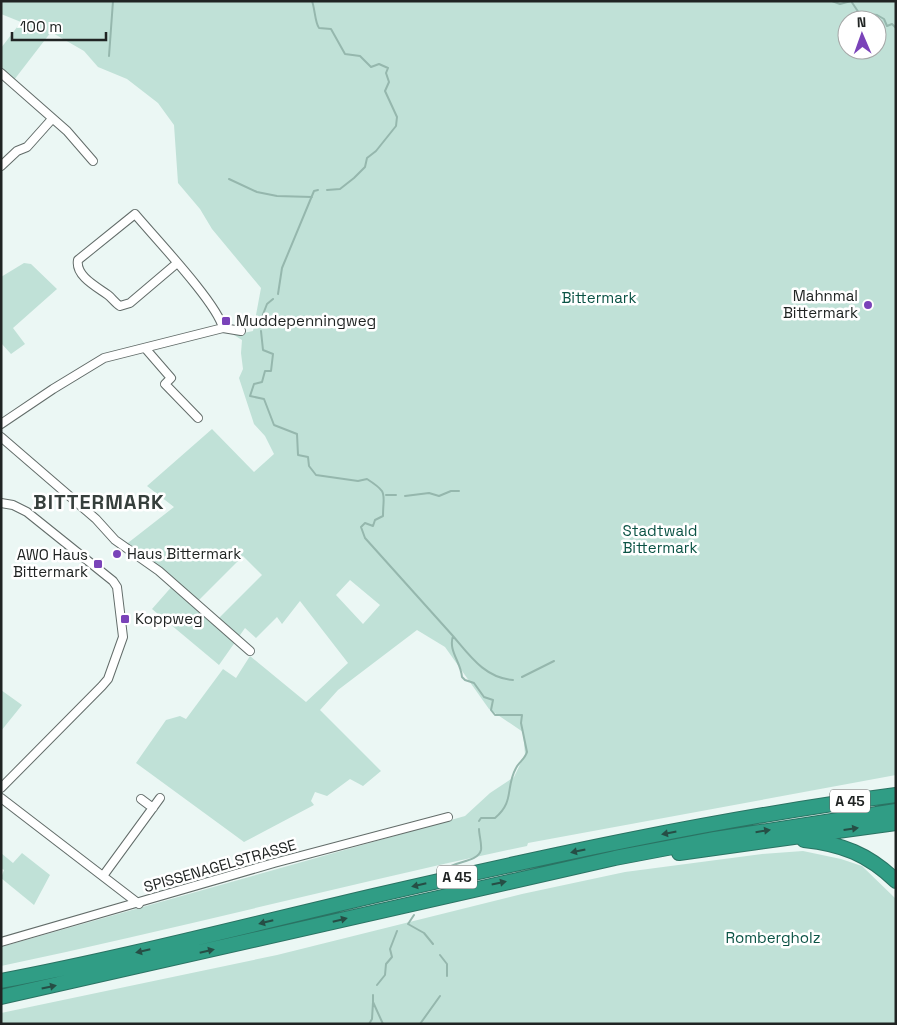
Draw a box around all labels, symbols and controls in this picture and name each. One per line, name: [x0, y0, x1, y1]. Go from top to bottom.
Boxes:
scale bar: [12, 10, 106, 42]
north arrow: [837, 10, 887, 60]
text: N: [857, 13, 867, 31]
text: 100 m: [20, 17, 62, 36]
place label: Mahnmal Bittermark: [783, 286, 858, 322]
park label: Bittermark: [561, 288, 637, 307]
marker: Mahnmal Bittermark: [862, 299, 874, 311]
place label: Muddepenningweg: [236, 311, 376, 330]
marker: Muddepenningweg: [220, 315, 232, 327]
district label: BITTERMARK: [33, 489, 165, 515]
park label: Stadtwald Bittermark: [622, 521, 698, 557]
place label: Haus Bittermark: [127, 544, 241, 563]
place label: AWO Haus Bittermark: [13, 545, 88, 581]
marker: Haus Bittermark: [111, 548, 123, 560]
marker: AWO Haus Bittermark: [92, 558, 104, 570]
place label: Koppweg: [135, 609, 203, 628]
marker: Koppweg: [119, 613, 131, 625]
road number: A 45: [830, 789, 870, 812]
one-way arrow: [843, 824, 859, 832]
one-way arrow: [755, 826, 771, 834]
one-way arrow: [661, 829, 677, 837]
street label: SPISSENAGELSTRASSE: [141, 835, 298, 896]
one-way arrow: [569, 847, 585, 855]
road number: A 45: [437, 866, 477, 889]
one-way arrow: [491, 879, 506, 887]
one-way arrow: [411, 881, 426, 889]
one-way arrow: [333, 916, 348, 924]
one-way arrow: [258, 918, 273, 926]
park label: Rombergholz: [725, 928, 821, 947]
one-way arrow: [136, 947, 151, 955]
one-way arrow: [200, 947, 215, 955]
one-way arrow: [41, 983, 57, 991]

